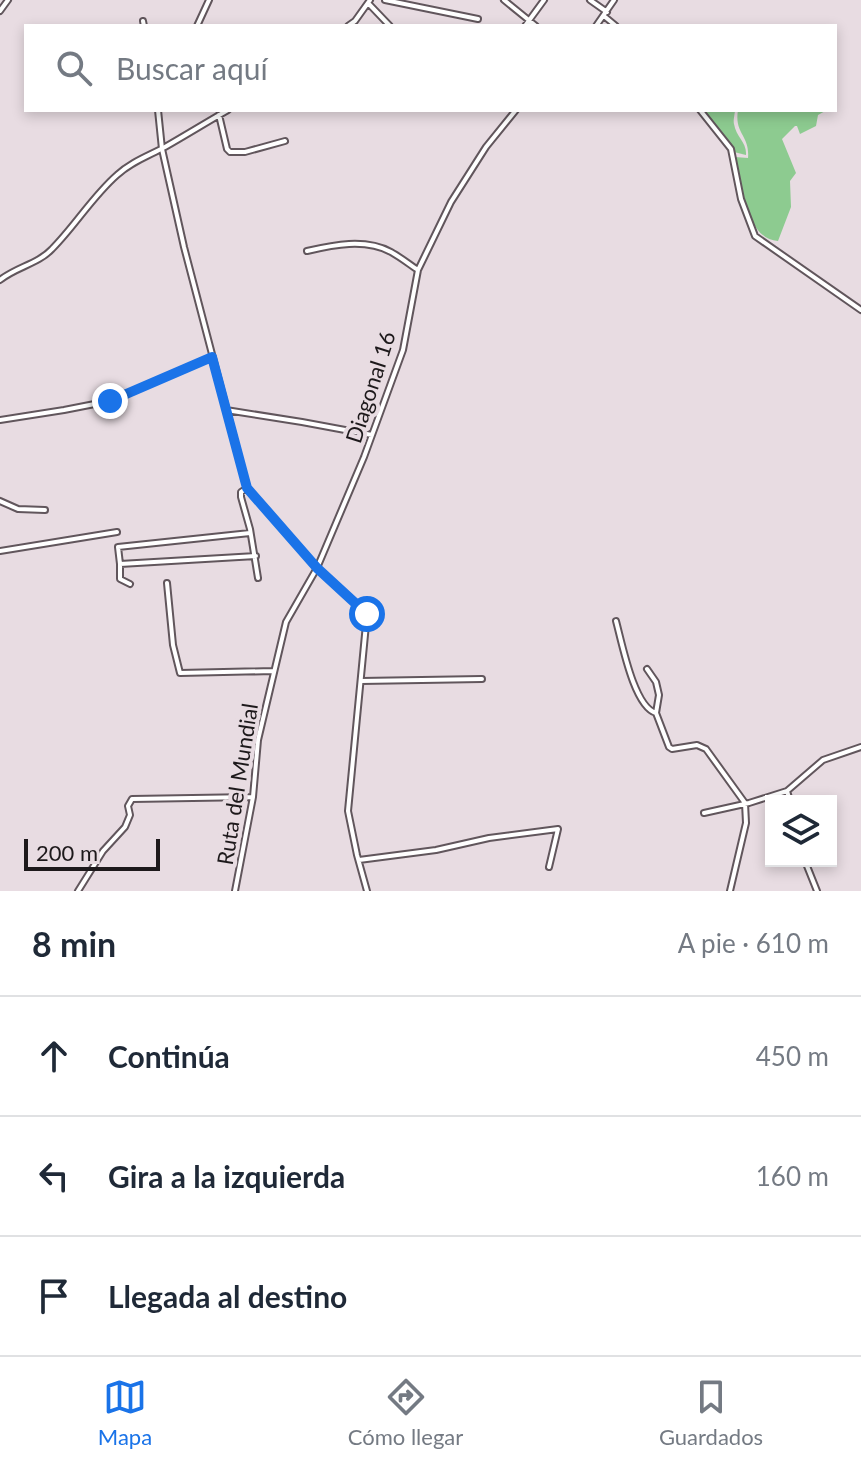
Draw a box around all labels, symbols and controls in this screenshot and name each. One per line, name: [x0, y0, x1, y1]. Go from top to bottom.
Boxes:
search box: [24, 24, 837, 112]
icon: search: [52, 46, 96, 90]
text: Buscar aquí: [116, 50, 268, 86]
street label: Diagonal 16: [339, 328, 401, 446]
route end: [92, 383, 128, 419]
route start: [349, 596, 385, 632]
street label: Ruta del Mundial: [211, 701, 263, 867]
map controls: [765, 795, 837, 867]
button: layers: [765, 795, 837, 867]
scale bar: [24, 835, 160, 871]
text: 200 m: [36, 839, 98, 866]
text: 8 min: [32, 923, 116, 964]
text: A pie · 610 m: [678, 927, 829, 959]
icon: ahead: [32, 1034, 76, 1078]
text: Continúa: [108, 1038, 230, 1074]
text: 450 m: [756, 1040, 829, 1072]
icon: left: [32, 1154, 76, 1198]
text: Gira a la izquierda: [108, 1158, 345, 1194]
text: 160 m: [756, 1160, 829, 1192]
icon: arrive: [32, 1274, 76, 1318]
text: Llegada al destino: [108, 1278, 347, 1314]
tab: Mapa: [98, 1375, 152, 1450]
tab: Cómo llegar: [348, 1375, 463, 1450]
tab: Guardados: [659, 1375, 763, 1450]

